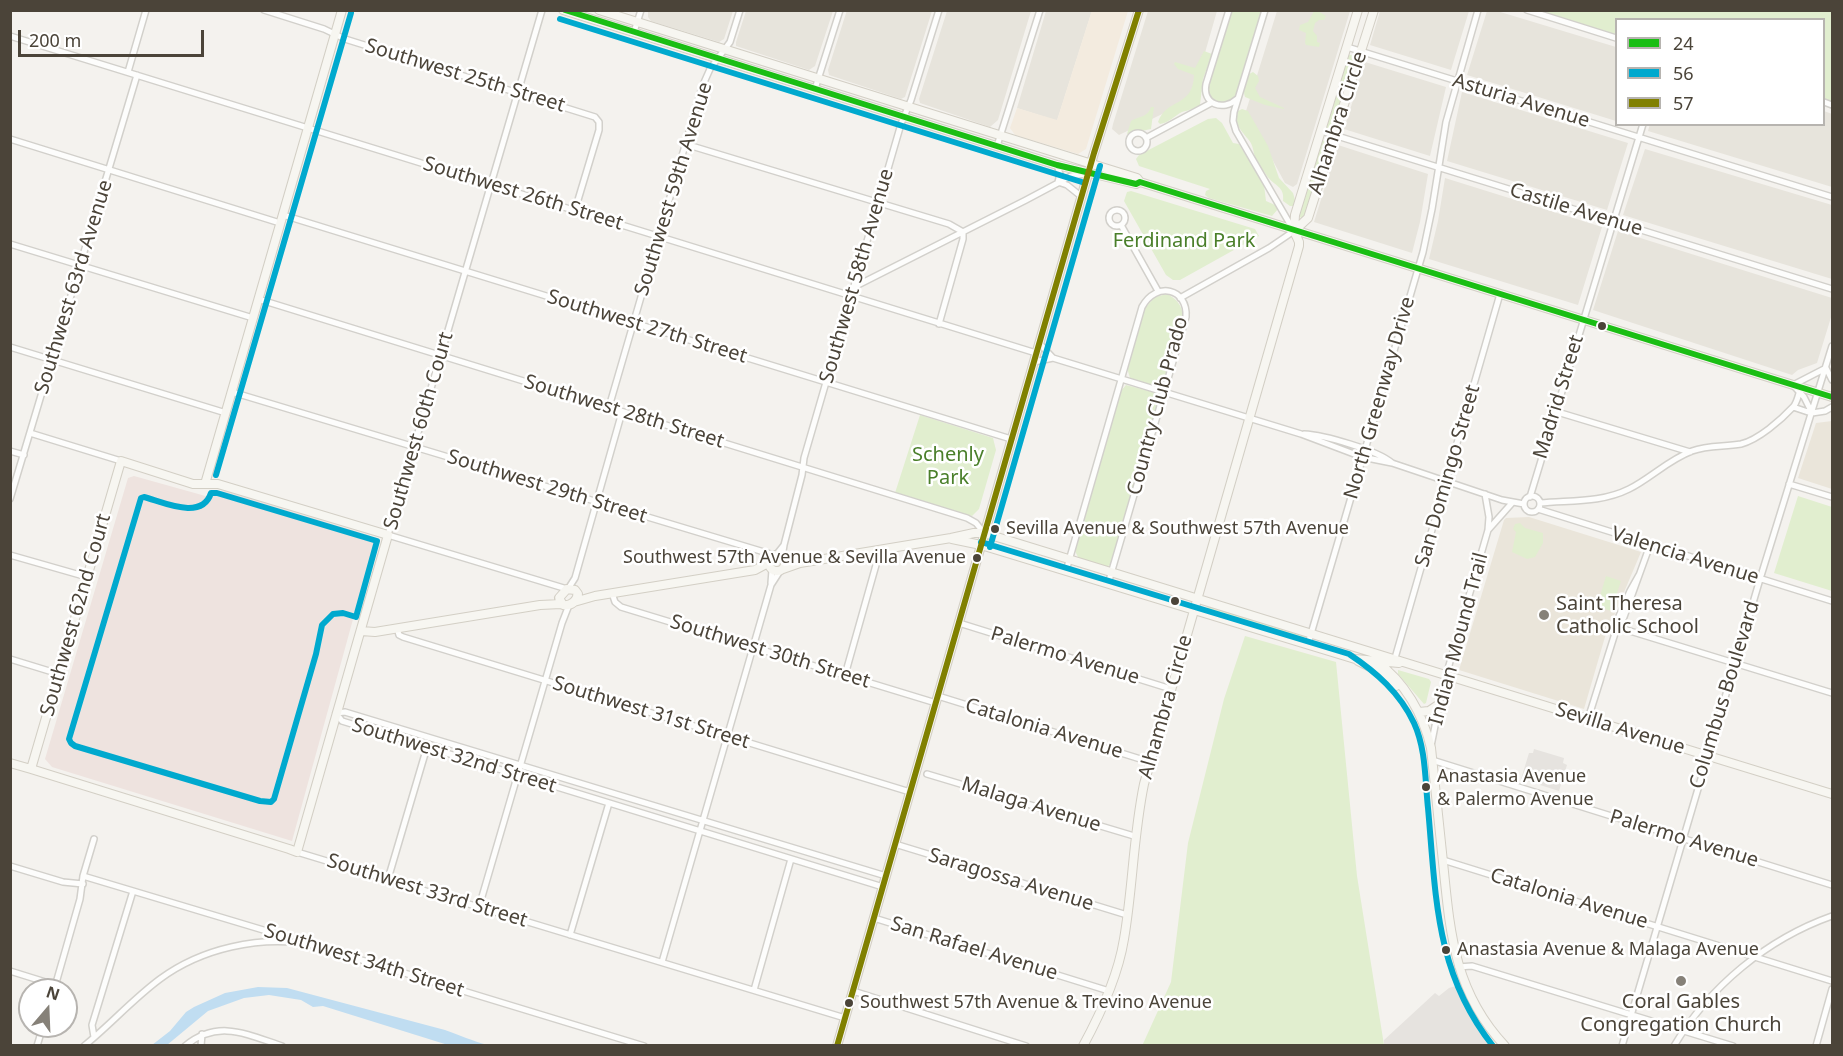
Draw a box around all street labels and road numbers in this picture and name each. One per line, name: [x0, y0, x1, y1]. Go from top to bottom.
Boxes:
street label: Southwest 25th Street: [362, 34, 568, 118]
street label: Alhambra Circle: [1304, 49, 1372, 197]
street label: Asturia Avenue: [1450, 69, 1592, 133]
street label: Southwest 59th Avenue: [630, 79, 718, 299]
street label: Southwest 26th Street: [420, 152, 626, 236]
street label: Southwest 58th Avenue: [815, 166, 899, 386]
street label: Southwest 63rd Avenue: [30, 177, 118, 397]
street label: Castile Avenue: [1507, 178, 1645, 242]
street label: Southwest 27th Street: [544, 285, 750, 369]
street label: North Greenway Drive: [1340, 294, 1420, 502]
street label: Country Club Prado: [1123, 314, 1193, 498]
street label: Southwest 60th Court: [379, 330, 459, 532]
street label: Madrid Street: [1529, 332, 1589, 462]
street label: Southwest 28th Street: [521, 370, 727, 454]
street label: San Domingo Street: [1411, 382, 1485, 570]
street label: Southwest 29th Street: [444, 445, 650, 529]
street label: Southwest 62nd Court: [36, 511, 116, 719]
street label: Valencia Avenue: [1608, 522, 1762, 590]
street label: Indian Mound Trail: [1424, 550, 1494, 728]
street label: Columbus Boulevard: [1685, 598, 1765, 792]
street label: Southwest 30th Street: [667, 610, 873, 694]
street label: Palermo Avenue: [988, 622, 1142, 690]
street label: Alhambra Circle: [1134, 632, 1198, 782]
street label: Southwest 31st Street: [550, 672, 752, 754]
street label: Catalonia Avenue: [962, 694, 1126, 764]
street label: Sevilla Avenue: [1552, 698, 1688, 760]
street label: Southwest 32nd Street: [349, 713, 559, 799]
street label: Malaga Avenue: [958, 772, 1104, 838]
street label: Palermo Avenue: [1607, 805, 1761, 873]
street label: Saragossa Avenue: [925, 843, 1097, 917]
street label: Southwest 33rd Street: [324, 849, 530, 933]
street label: Catalonia Avenue: [1487, 864, 1651, 934]
street label: San Rafael Avenue: [888, 912, 1060, 986]
street label: Southwest 34th Street: [261, 919, 467, 1003]

